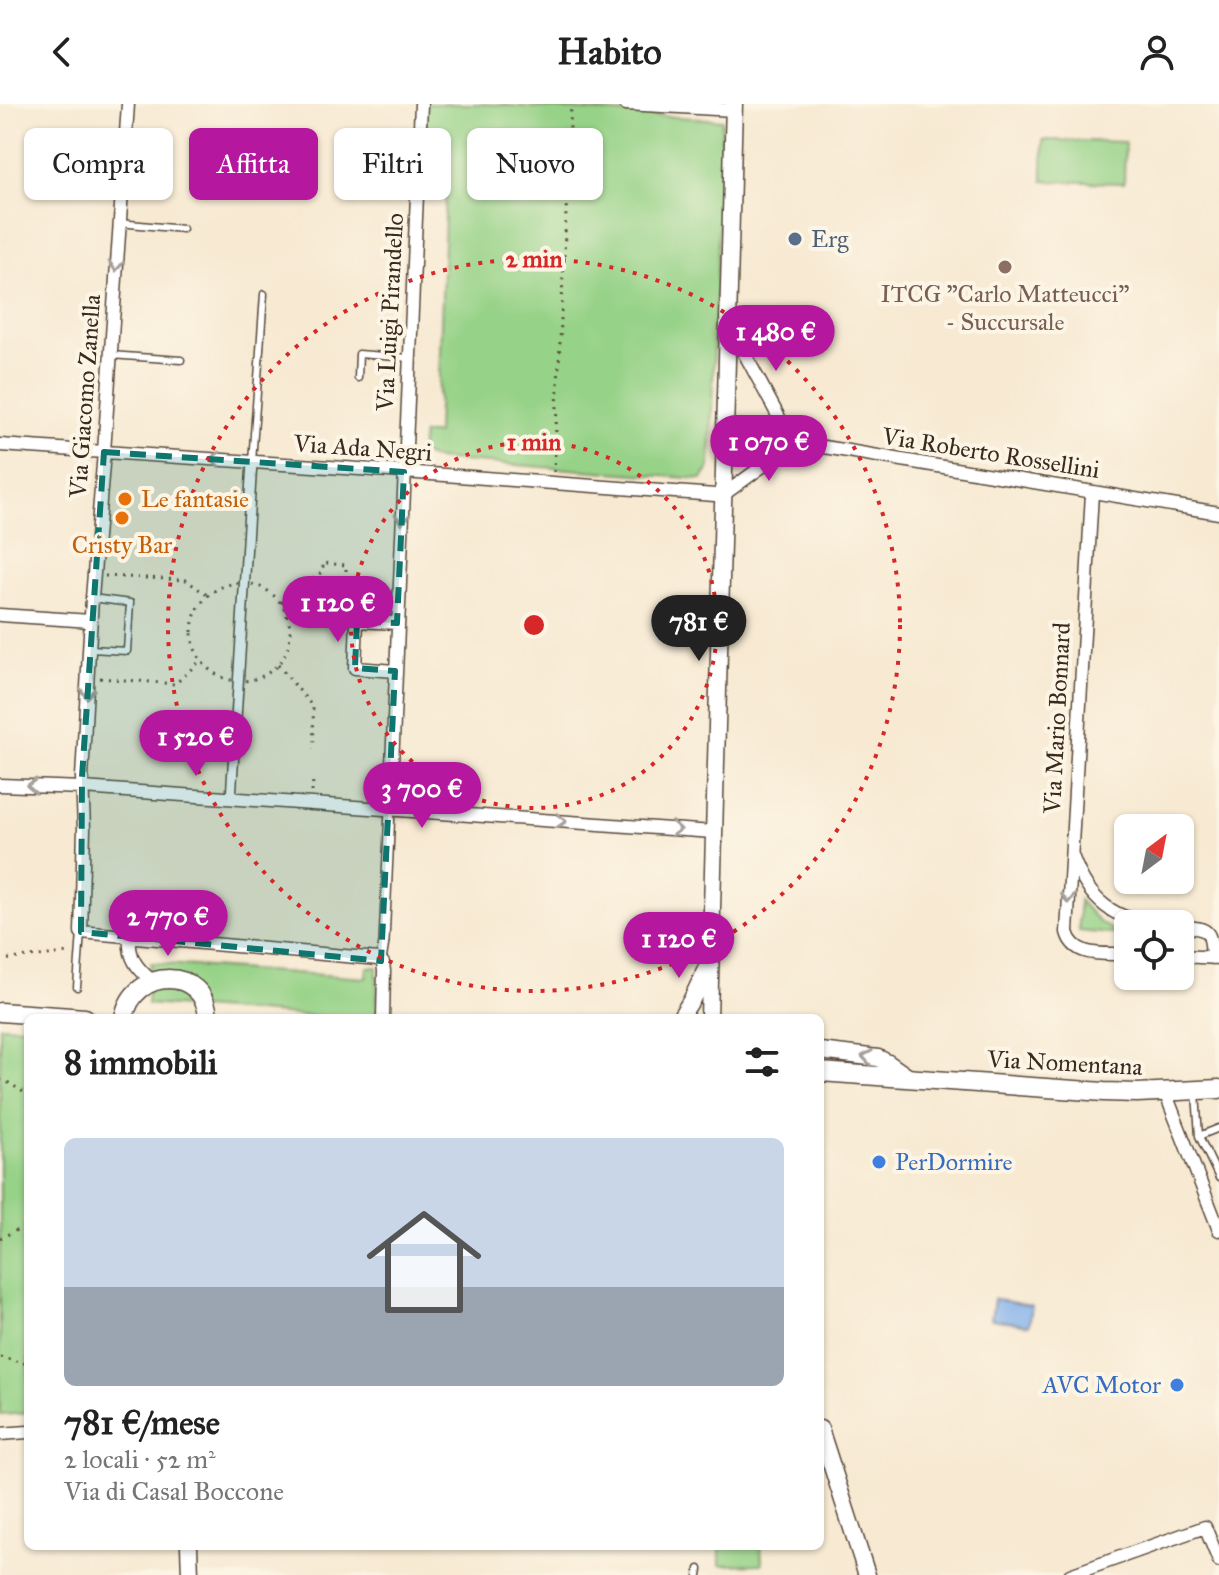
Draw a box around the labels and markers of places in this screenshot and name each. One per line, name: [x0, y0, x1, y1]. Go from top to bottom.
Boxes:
place label: Erg: [811, 224, 849, 254]
marker: Erg: [786, 230, 804, 248]
marker: ITCG "Carlo Matteucci" - Succursale: [996, 258, 1014, 276]
place label: ITCG "Carlo Matteucci" - Succursale: [881, 279, 1129, 337]
pin: 1 480 €: [702, 305, 850, 373]
pin: 1 070 €: [695, 415, 843, 483]
place label: Le fantasie: [141, 484, 249, 514]
marker: Le fantasie: [116, 490, 134, 508]
marker: Cristy Bar: [113, 509, 131, 527]
place label: Cristy Bar: [72, 530, 172, 560]
pin: 1 120 €: [264, 576, 412, 644]
pin: 781 €: [643, 595, 755, 663]
centre of rings: [520, 611, 548, 639]
pin: 1 520 €: [122, 710, 270, 778]
pin: 3 700 €: [348, 762, 496, 830]
pin: 2 770 €: [94, 890, 242, 958]
pin: 1 120 €: [605, 912, 753, 980]
place label: PerDormire: [895, 1147, 1013, 1177]
marker: PerDormire: [870, 1153, 888, 1171]
place label: AVC Motor: [1041, 1370, 1161, 1400]
marker: AVC Motor: [1168, 1376, 1186, 1394]

